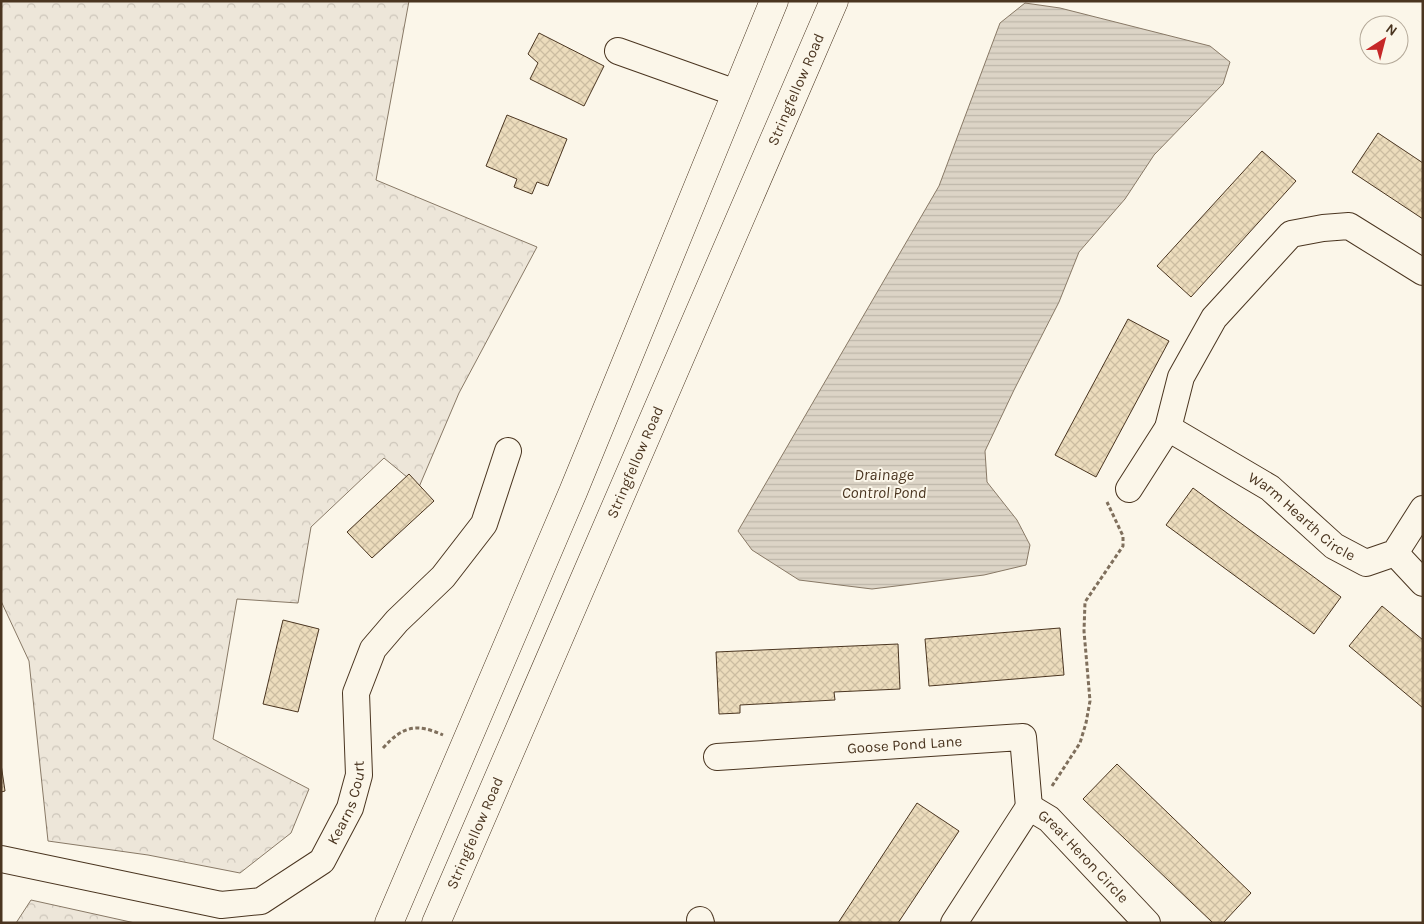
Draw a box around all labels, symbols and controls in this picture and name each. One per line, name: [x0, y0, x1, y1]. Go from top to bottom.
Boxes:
north arrow: [1359, 15, 1409, 65]
text: N: [1382, 20, 1400, 40]
street label: Stringfellow Road: [764, 30, 828, 148]
street label: Stringfellow Road: [603, 403, 667, 521]
water label: Drainage Control Pond: [842, 465, 927, 502]
street label: Warm Hearth Circle: [1245, 468, 1358, 565]
street label: Goose Pond Lane: [846, 732, 963, 757]
street label: Kearns Court: [323, 760, 369, 848]
street label: Stringfellow Road: [443, 774, 507, 892]
street label: Great Heron Circle: [1035, 806, 1132, 907]

